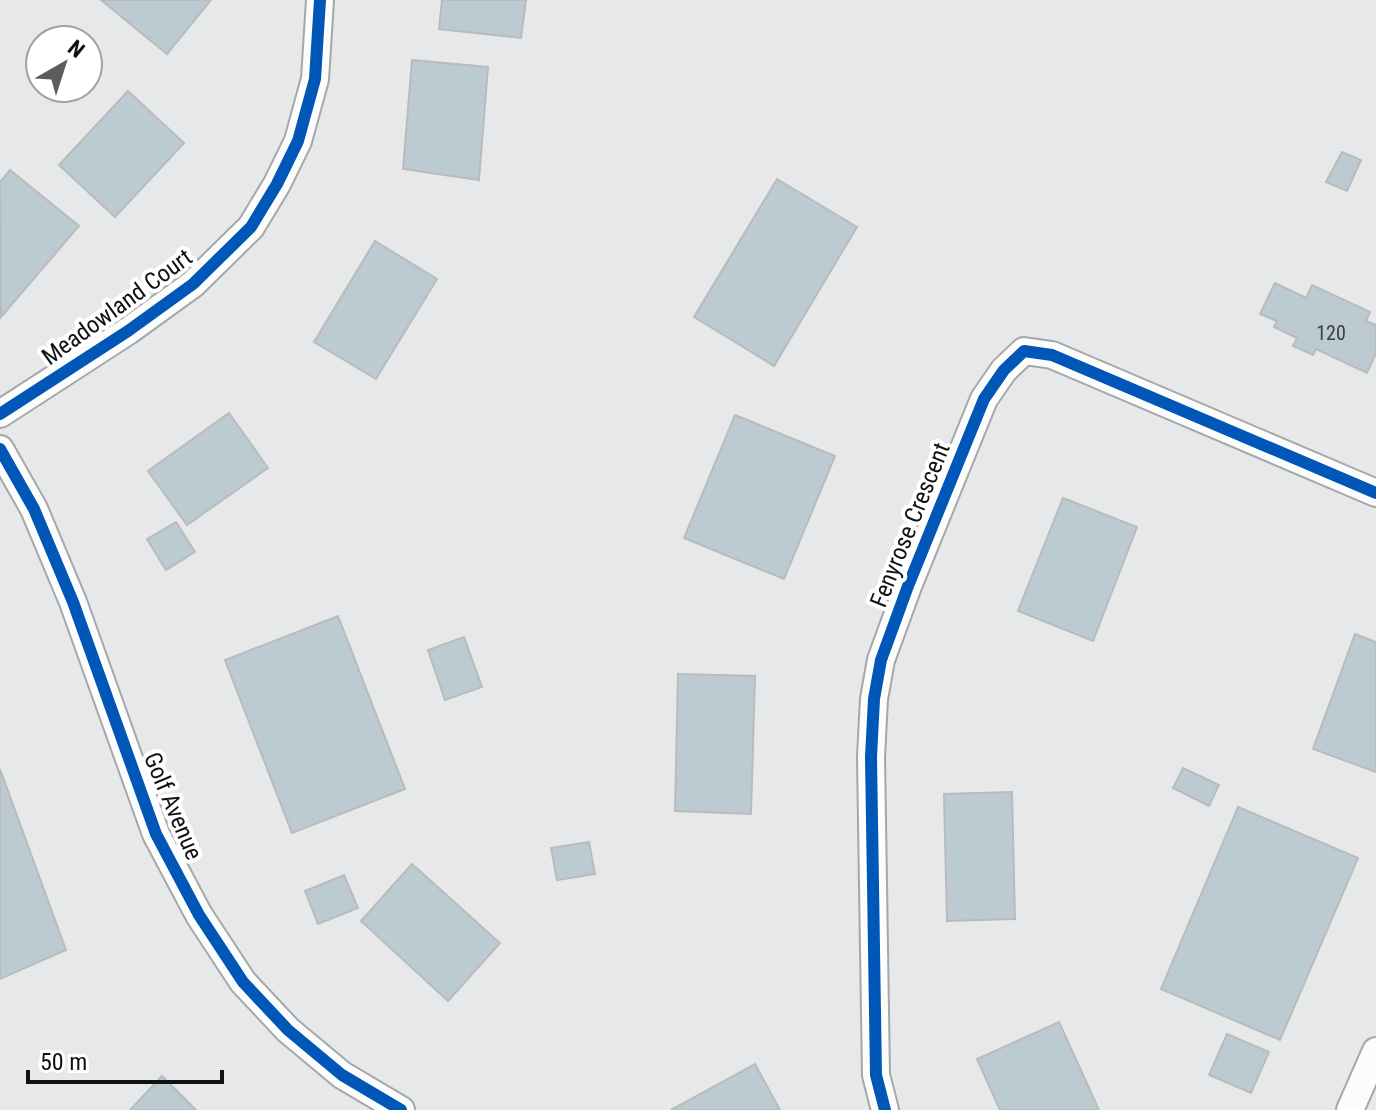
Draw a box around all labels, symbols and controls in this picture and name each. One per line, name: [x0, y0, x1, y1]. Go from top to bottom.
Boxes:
north arrow: [24, 24, 104, 104]
text: N: [63, 35, 89, 63]
street label: Meadowland Court: [36, 243, 198, 371]
house number: 120: [1316, 321, 1346, 345]
street label: Fenyrose Crescent: [864, 439, 956, 611]
street label: Golf Avenue: [138, 748, 208, 864]
scale bar: [28, 1034, 222, 1084]
text: 50 m: [40, 1048, 87, 1076]

